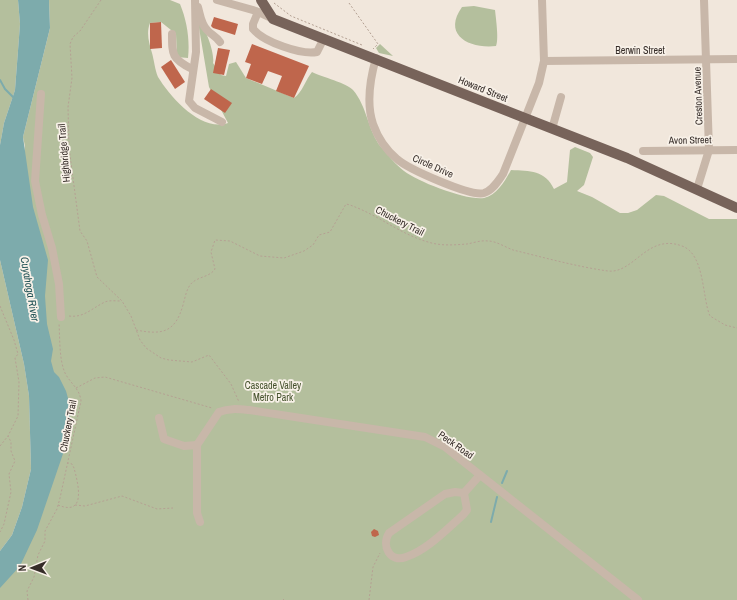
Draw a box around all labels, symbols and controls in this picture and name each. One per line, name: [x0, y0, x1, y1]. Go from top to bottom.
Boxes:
street label: Berwin Street: [615, 44, 666, 57]
street label: Creston Avenue: [690, 66, 706, 125]
street label: Howard Street: [456, 73, 510, 105]
street label: Highbridge Trail: [55, 123, 73, 183]
street label: Avon Street: [668, 133, 712, 147]
street label: Circle Drive: [411, 151, 456, 181]
street label: Chuckery Trail: [373, 203, 427, 239]
water label: Cuyahoga River: [17, 256, 43, 323]
park label: Cascade Valley Metro Park: [245, 379, 302, 404]
street label: Chuckery Trail: [57, 399, 79, 453]
street label: Peck Road: [436, 428, 476, 462]
north arrow: [12, 548, 52, 588]
text: N: [15, 565, 29, 572]

